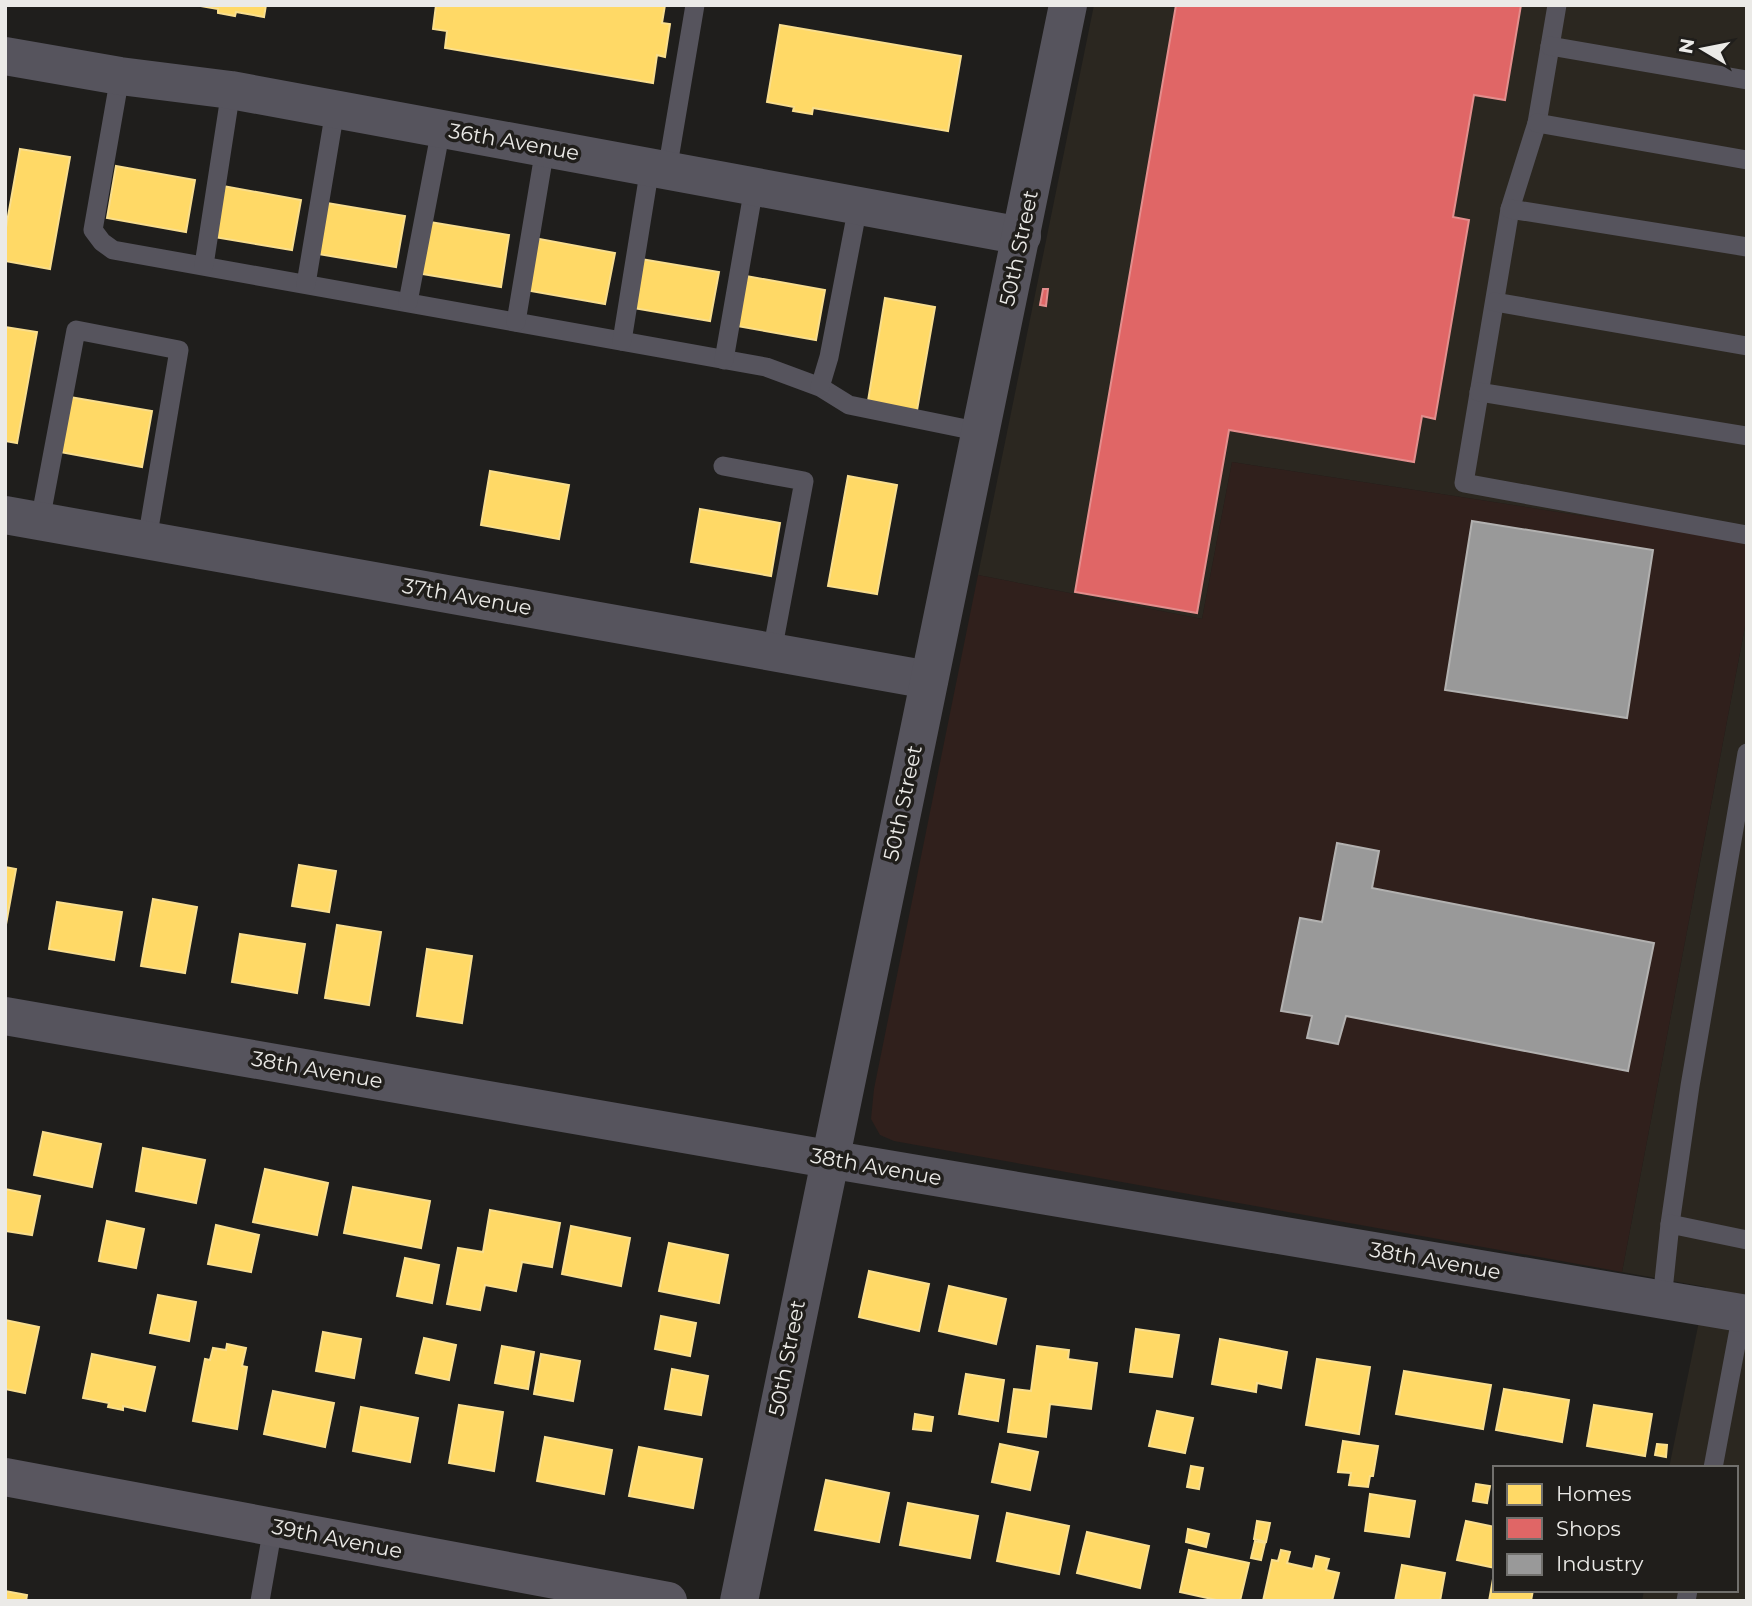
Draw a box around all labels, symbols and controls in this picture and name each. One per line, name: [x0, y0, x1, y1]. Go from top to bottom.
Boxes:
north arrow: [1668, 14, 1738, 84]
text: N: [1674, 37, 1699, 56]
street label: 36th Avenue: [447, 118, 581, 165]
street label: 50th Street: [994, 188, 1043, 308]
street label: 37th Avenue: [400, 573, 534, 620]
street label: 50th Street: [878, 743, 927, 863]
street label: 38th Avenue: [250, 1046, 385, 1093]
street label: 38th Avenue: [809, 1143, 944, 1190]
street label: 38th Avenue: [1368, 1237, 1503, 1284]
street label: 50th Street: [763, 1298, 810, 1418]
legend: [1493, 1466, 1738, 1592]
text: Homes: [1556, 1481, 1631, 1506]
street label: 39th Avenue: [270, 1514, 404, 1563]
text: Shops: [1556, 1516, 1621, 1541]
text: Industry: [1556, 1551, 1644, 1576]

